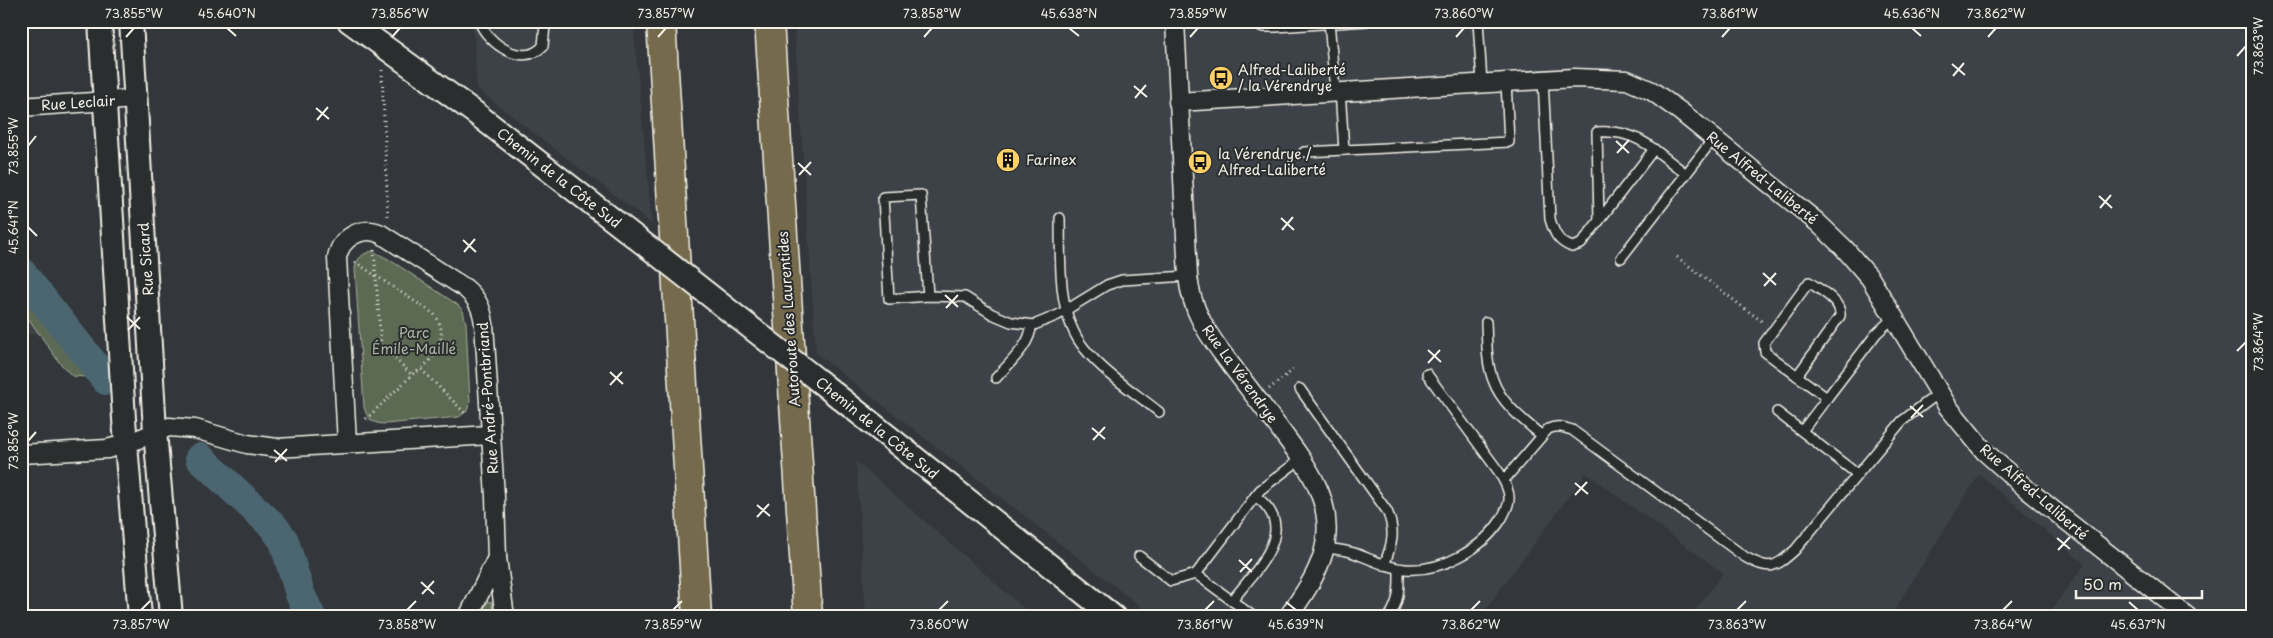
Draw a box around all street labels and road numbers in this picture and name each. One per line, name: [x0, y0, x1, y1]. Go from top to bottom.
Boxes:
street label: Rue Leclair: [40, 89, 116, 116]
street label: Chemin de la Côte Sud: [493, 122, 626, 233]
street label: Rue Alfred-Laliberté: [1702, 126, 1822, 229]
street label: Rue Sicard: [132, 221, 159, 296]
street label: Autoroute des Laurentides: [772, 230, 805, 408]
street label: Rue La Vérendrye: [1197, 320, 1283, 427]
street label: Rue André-Pontbriand: [472, 321, 503, 475]
street label: Chemin de la Côte Sud: [811, 371, 943, 484]
street label: Rue Alfred-Laliberté: [1976, 439, 2093, 545]

